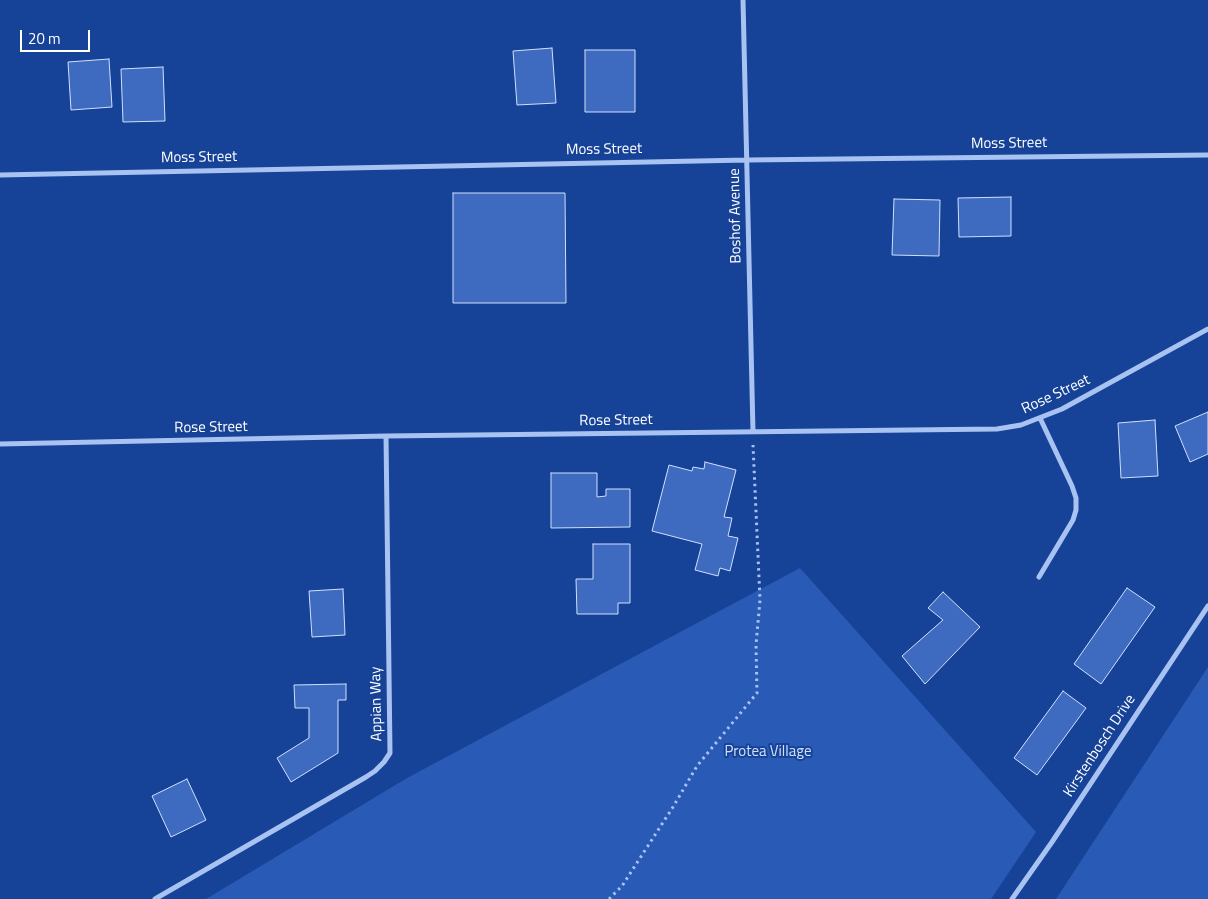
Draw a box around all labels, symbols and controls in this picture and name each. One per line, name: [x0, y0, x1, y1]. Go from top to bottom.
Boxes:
scale bar: [22, 20, 92, 52]
text: 20 m: [28, 27, 61, 50]
street label: Moss Street: [971, 134, 1047, 154]
street label: Moss Street: [566, 140, 642, 160]
street label: Moss Street: [161, 148, 237, 168]
street label: Boshof Avenue: [726, 168, 746, 264]
street label: Rose Street: [1019, 371, 1093, 419]
street label: Rose Street: [579, 411, 653, 431]
street label: Rose Street: [174, 418, 248, 438]
street label: Appian Way: [367, 667, 387, 741]
street label: Kirstenbosch Drive: [1060, 691, 1140, 801]
park label: Protea Village: [724, 743, 812, 761]

